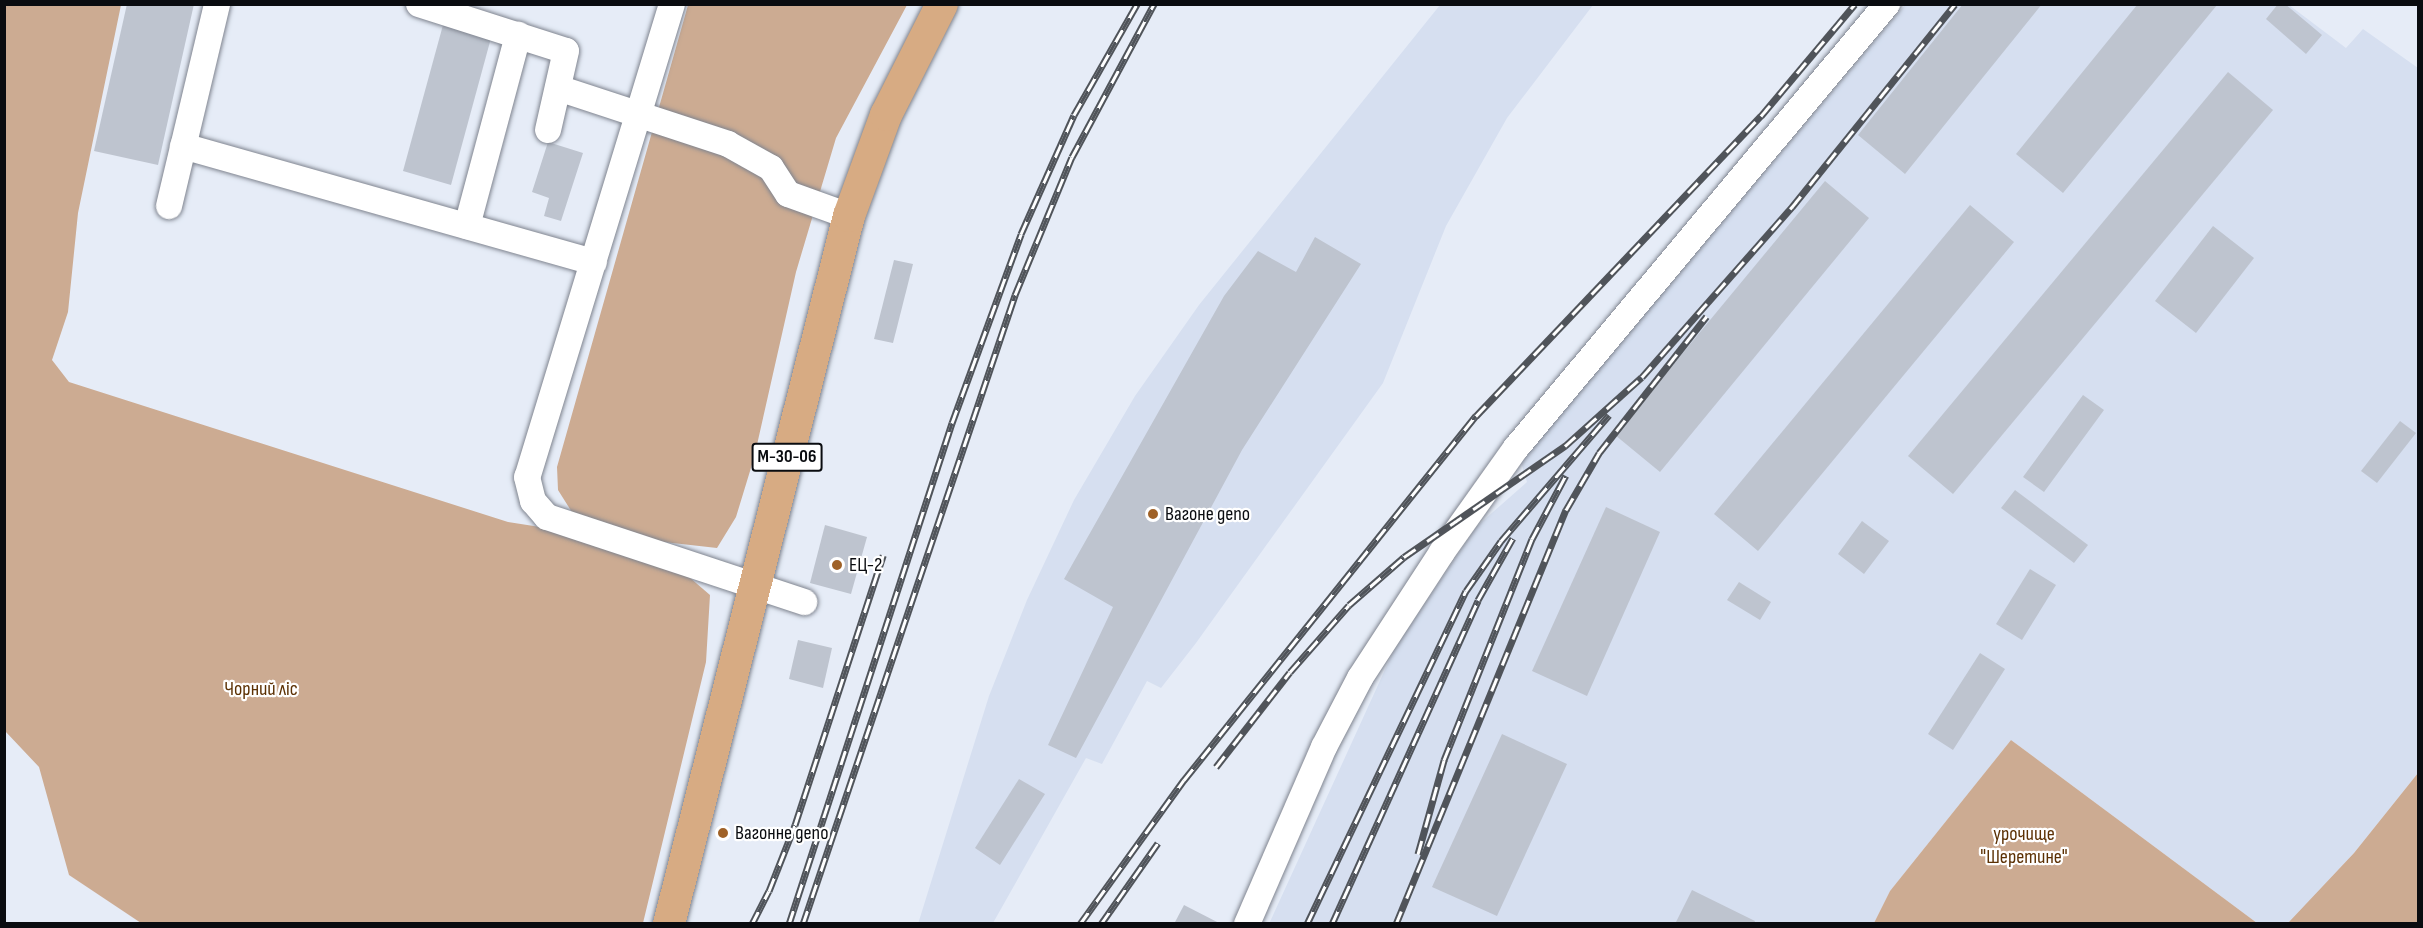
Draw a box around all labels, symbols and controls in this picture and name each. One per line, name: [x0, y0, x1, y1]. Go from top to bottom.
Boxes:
road number: М-30-06: [751, 442, 823, 472]
place label: Вагоне депо: [1165, 502, 1250, 526]
marker: Вагоне депо: [1146, 507, 1160, 521]
place label: ЕЦ-2: [849, 553, 882, 577]
marker: ЕЦ-2: [830, 558, 844, 572]
park label: Чорний ліс: [224, 677, 298, 701]
place label: Вагонне депо: [735, 821, 828, 845]
park label: урочище "Шеретине": [1980, 823, 2068, 870]
marker: Вагонне депо: [716, 826, 730, 840]

